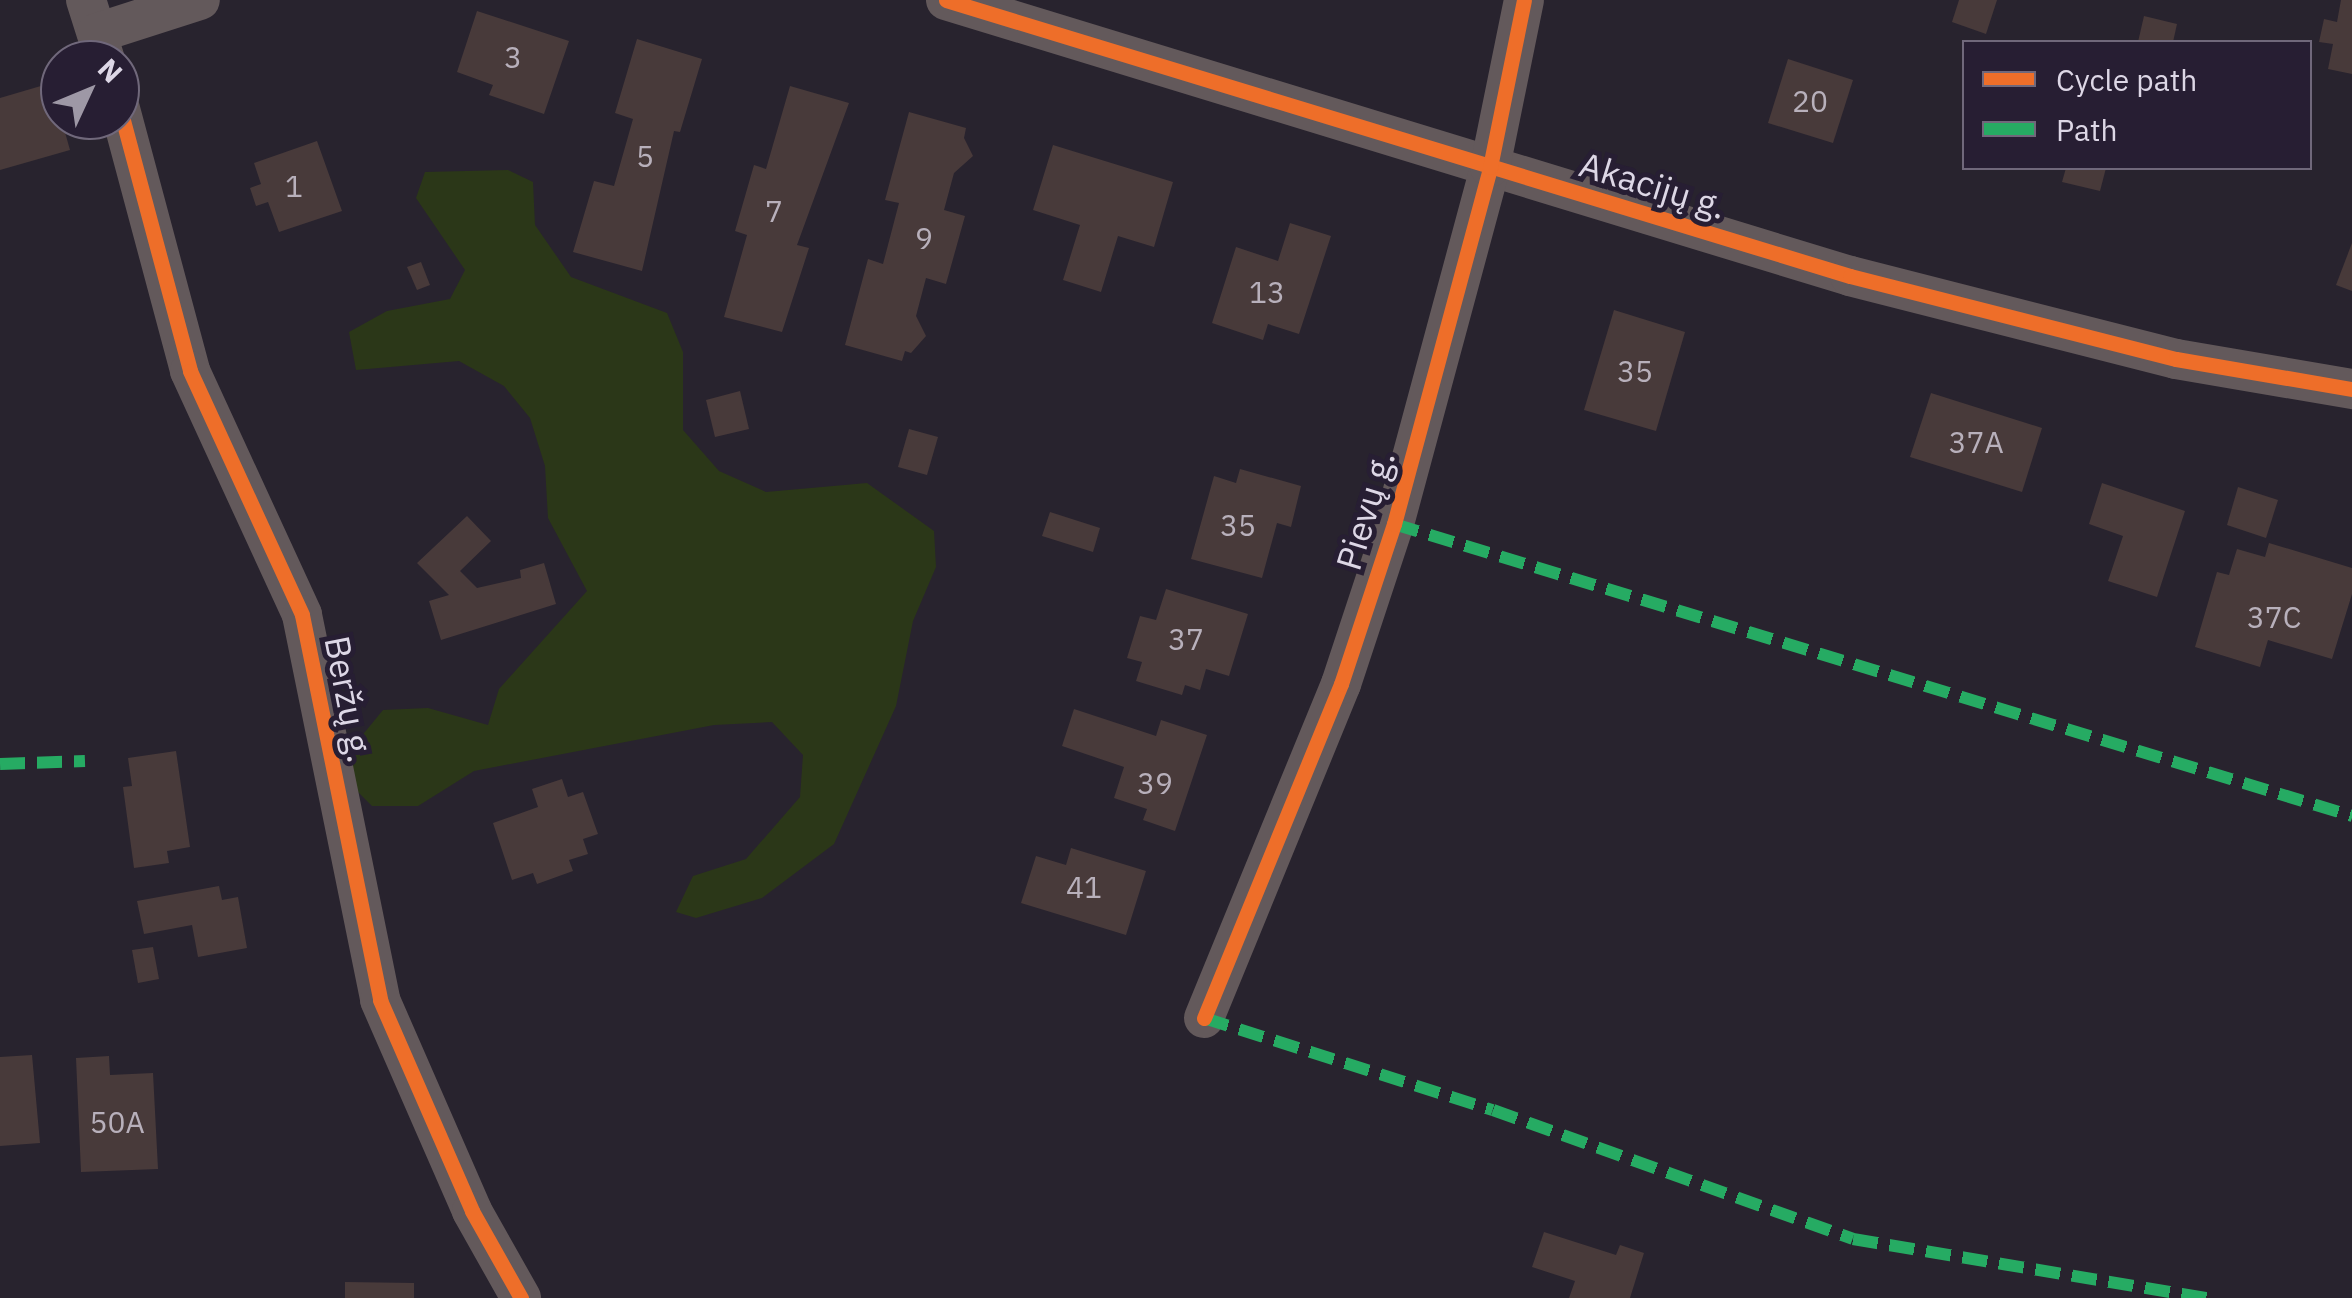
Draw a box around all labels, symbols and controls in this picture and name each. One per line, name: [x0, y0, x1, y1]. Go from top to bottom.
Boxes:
house number: 3: [504, 39, 522, 75]
north arrow: [40, 40, 140, 140]
legend: [1962, 40, 2312, 170]
text: N: [90, 50, 131, 90]
text: Cycle path: [2056, 60, 2197, 99]
house number: 20: [1792, 83, 1828, 119]
text: Path: [2056, 110, 2117, 149]
house number: 5: [636, 138, 654, 174]
street label: Akacijų g.: [1575, 143, 1731, 227]
house number: 1: [285, 168, 303, 204]
house number: 7: [765, 193, 783, 229]
house number: 9: [915, 220, 933, 256]
house number: 13: [1249, 274, 1285, 310]
house number: 35: [1617, 353, 1653, 389]
house number: 37A: [1948, 424, 2004, 460]
street label: Pievų g.: [1327, 445, 1403, 575]
house number: 35: [1220, 507, 1256, 543]
house number: 37C: [2247, 599, 2301, 635]
house number: 37: [1168, 621, 1204, 657]
street label: Beržų g.: [316, 632, 382, 766]
house number: 39: [1137, 765, 1173, 801]
house number: 41: [1066, 869, 1102, 905]
house number: 50A: [89, 1104, 145, 1140]

